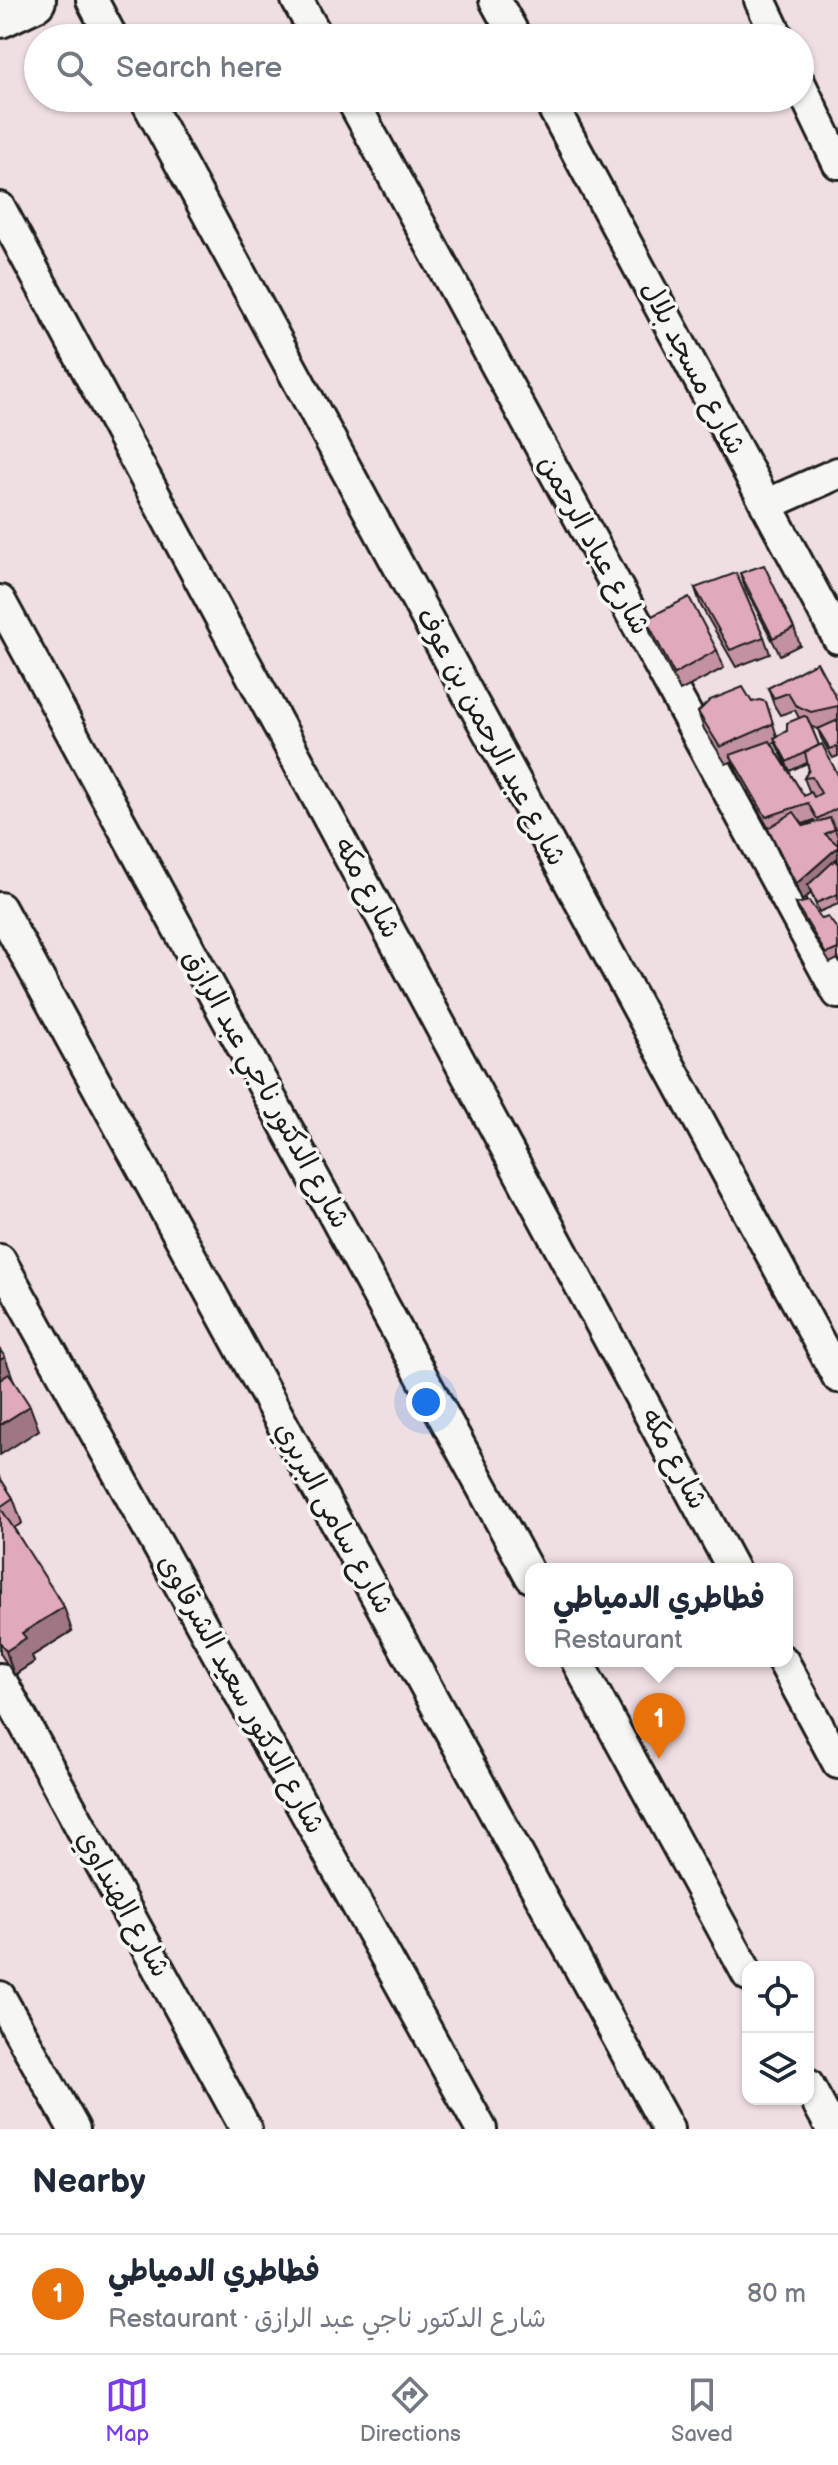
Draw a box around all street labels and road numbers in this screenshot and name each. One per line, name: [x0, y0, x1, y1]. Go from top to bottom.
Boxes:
street label: شارع مسجد بلال: [632, 276, 753, 461]
street label: شارع عباد الرحمن: [529, 449, 657, 642]
street label: شارع عبد الرحمن بن عوف: [407, 602, 573, 873]
street label: شارع مكه: [325, 832, 407, 945]
street label: شارع الدكتور ناجي عبد الرازق: [169, 944, 357, 1238]
street label: شارع مكه: [632, 1403, 714, 1516]
street label: شارع سامى البربري: [265, 1416, 401, 1621]
street label: شارع الدكتور سعيد الشرقاوى: [149, 1549, 332, 1840]
street label: شارع الهنداوي: [67, 1825, 177, 1985]

